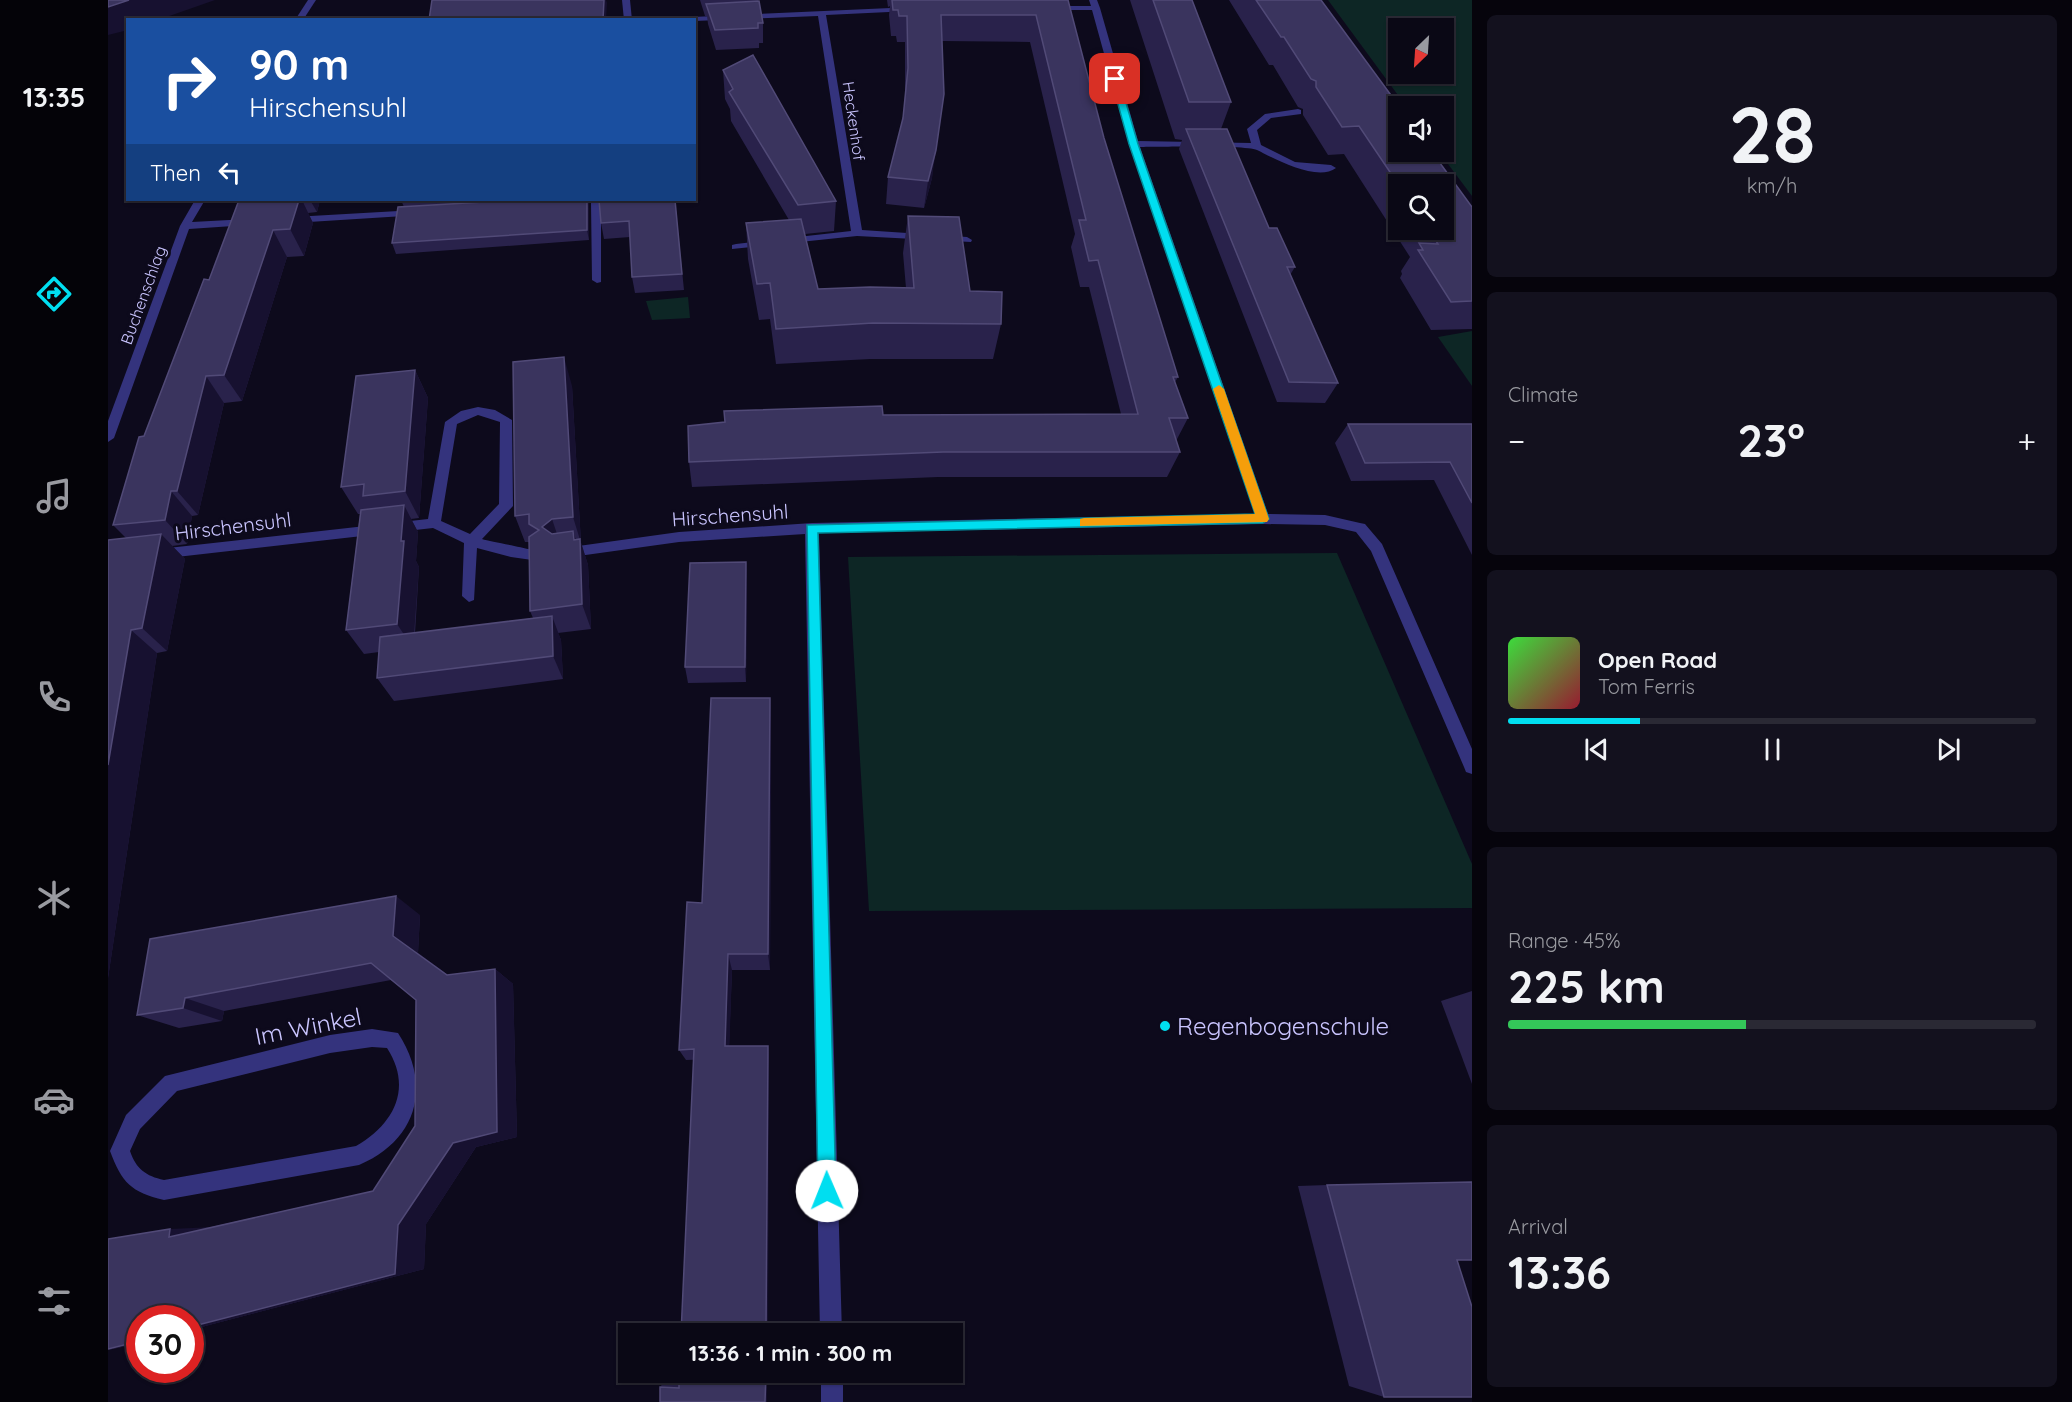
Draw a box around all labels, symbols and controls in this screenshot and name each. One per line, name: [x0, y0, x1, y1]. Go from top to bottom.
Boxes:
north arrow: [1388, 18, 1454, 84]
map controls: [1388, 18, 1454, 240]
text: 90 m: [249, 38, 349, 91]
icon: right: [150, 42, 228, 120]
pin: [1089, 53, 1140, 104]
icon: arrive: [1098, 62, 1131, 95]
text: 13:35: [23, 80, 85, 114]
street label: Heckenhof: [839, 80, 869, 162]
text: 28: [1728, 85, 1816, 183]
text: Hirschensuhl: [249, 90, 407, 124]
button: sound: [1388, 96, 1454, 162]
icon: left: [213, 156, 246, 189]
text: Then: [150, 159, 201, 187]
text: km/h: [1747, 173, 1797, 198]
button: search: [1388, 174, 1454, 240]
street label: Buchenschlag: [116, 243, 170, 347]
icon: directions: [33, 273, 75, 315]
text: Climate: [1508, 382, 1578, 407]
text: 23°: [1738, 412, 1805, 468]
text: −: [1508, 420, 1525, 461]
text: +: [2017, 420, 2036, 461]
icon: music: [33, 475, 75, 517]
street label: Hirschensuhl: [671, 498, 789, 532]
street label: Hirschensuhl: [173, 506, 293, 546]
text: Open Road: [1598, 646, 1717, 674]
text: Tom Ferris: [1598, 674, 1695, 699]
icon: phone: [33, 676, 75, 718]
icon: previous: [1580, 733, 1613, 766]
icon: pause: [1756, 733, 1789, 766]
icon: next: [1932, 733, 1965, 766]
icon: climate: [33, 877, 75, 919]
text: Range · 45%: [1508, 928, 1620, 953]
text: 225 km: [1508, 958, 1665, 1014]
street label: Im Winkel: [252, 1001, 364, 1051]
place label: Regenbogenschule: [1177, 1011, 1389, 1041]
marker: Regenbogenschule: [1158, 1019, 1172, 1033]
icon: car: [33, 1079, 75, 1121]
position arrow: [795, 1159, 859, 1223]
text: Arrival: [1508, 1214, 1568, 1239]
text: 13:36: [1508, 1244, 1611, 1300]
icon: filters: [33, 1280, 75, 1322]
speed limit sign: 30: [126, 1305, 204, 1383]
text: 13:36 · 1 min · 300 m: [689, 1339, 892, 1367]

